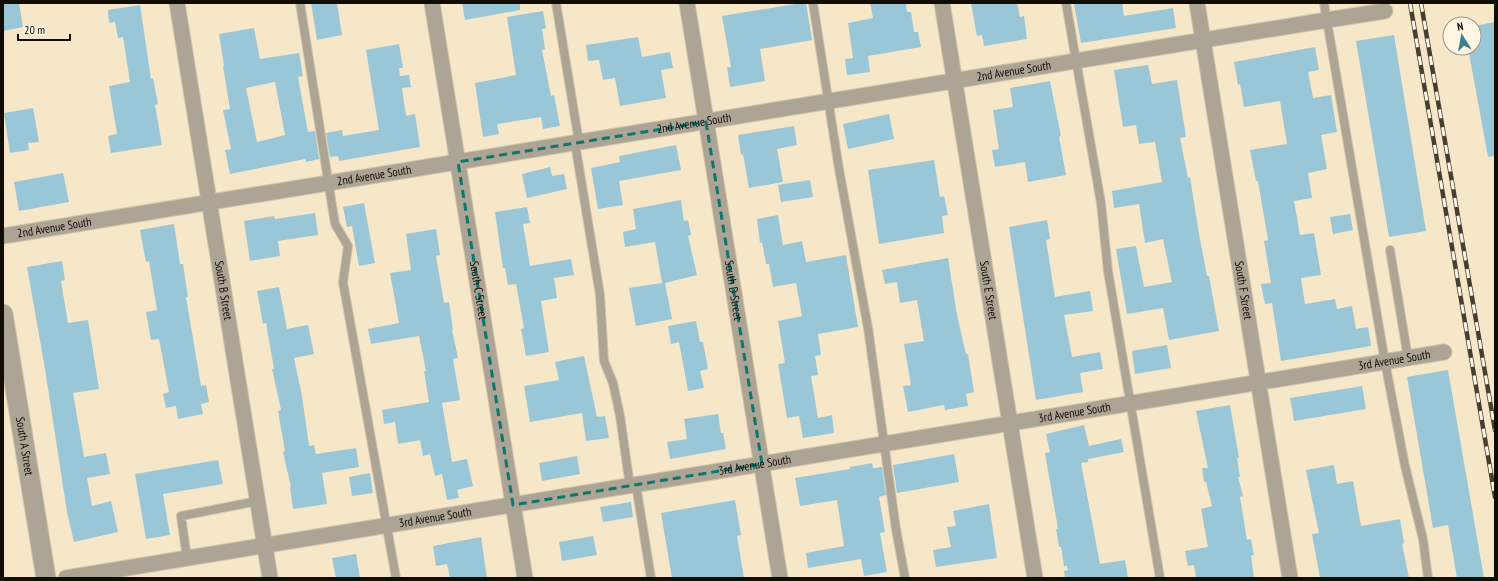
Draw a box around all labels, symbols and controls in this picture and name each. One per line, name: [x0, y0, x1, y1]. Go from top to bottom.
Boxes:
scale bar: [18, 16, 70, 42]
north arrow: [1442, 16, 1482, 56]
text: N: [1456, 19, 1464, 34]
text: 20 m: [24, 22, 45, 37]
street label: 2nd Avenue South: [975, 57, 1052, 84]
street label: 2nd Avenue South: [655, 109, 732, 136]
street label: 2nd Avenue South: [336, 162, 412, 188]
street label: 2nd Avenue South: [16, 214, 93, 241]
street label: South B Street: [212, 259, 236, 322]
street label: South D Street: [722, 259, 746, 322]
street label: South C Street: [467, 260, 491, 321]
street label: South E Street: [977, 260, 1001, 321]
street label: South F Street: [1232, 260, 1256, 321]
street label: 3rd Avenue South: [1357, 346, 1432, 373]
street label: 3rd Avenue South: [1037, 399, 1112, 425]
street label: South A Street: [13, 416, 37, 477]
street label: 3rd Avenue South: [717, 451, 792, 478]
street label: 3rd Avenue South: [398, 504, 472, 530]

